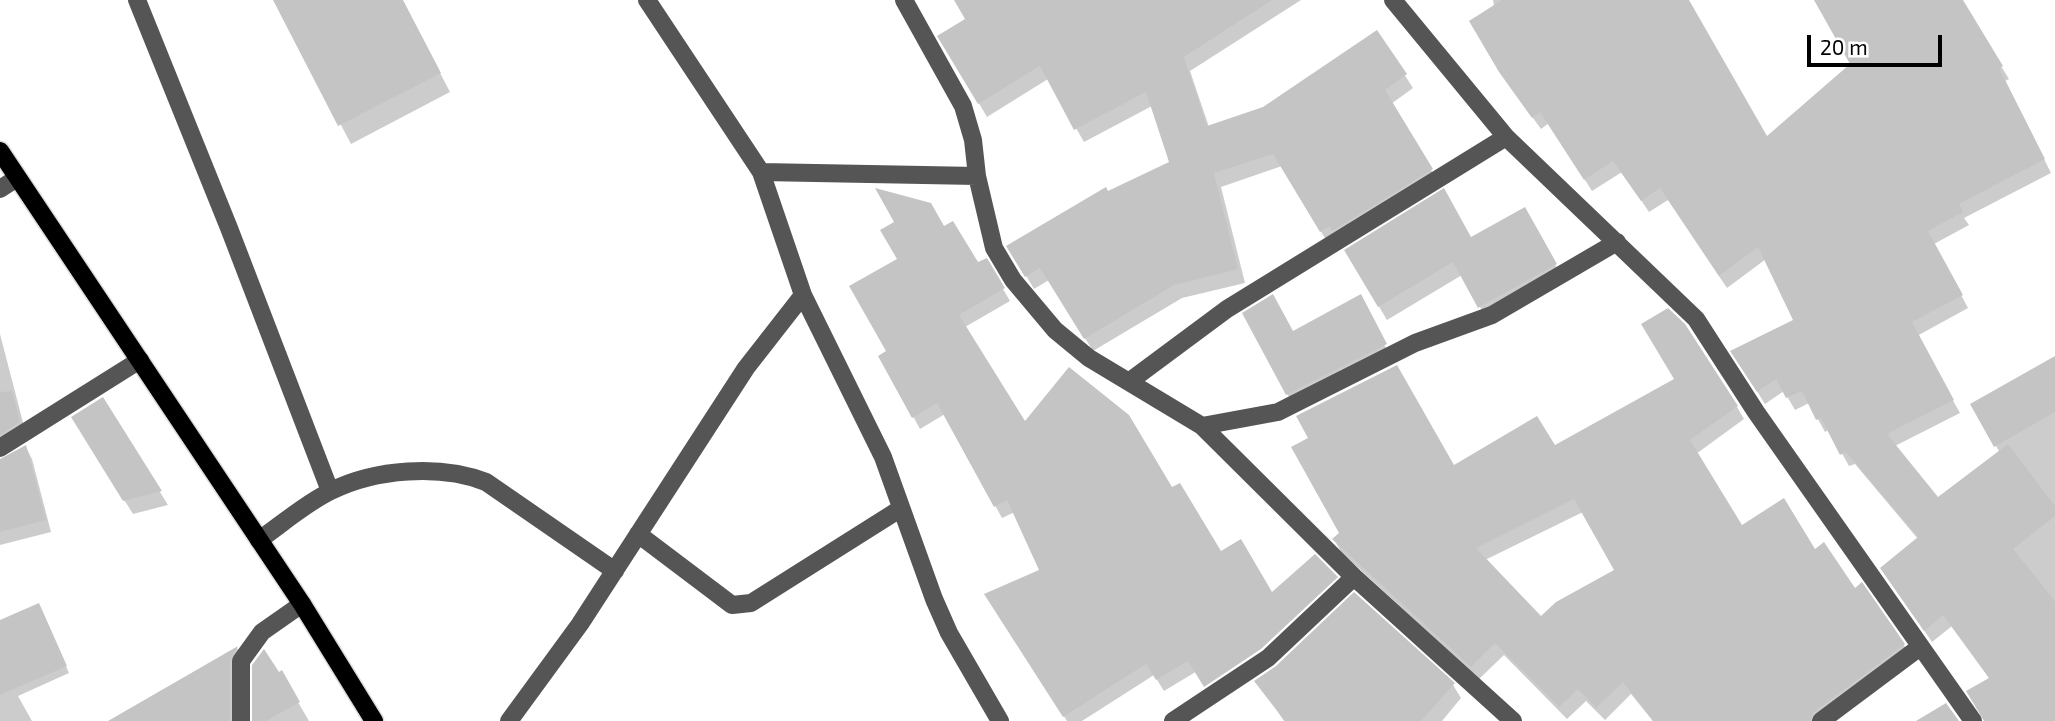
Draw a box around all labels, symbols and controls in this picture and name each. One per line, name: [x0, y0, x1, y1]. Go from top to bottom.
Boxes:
scale bar: [1810, 21, 1945, 65]
text: 20 m: [1820, 34, 1868, 59]

